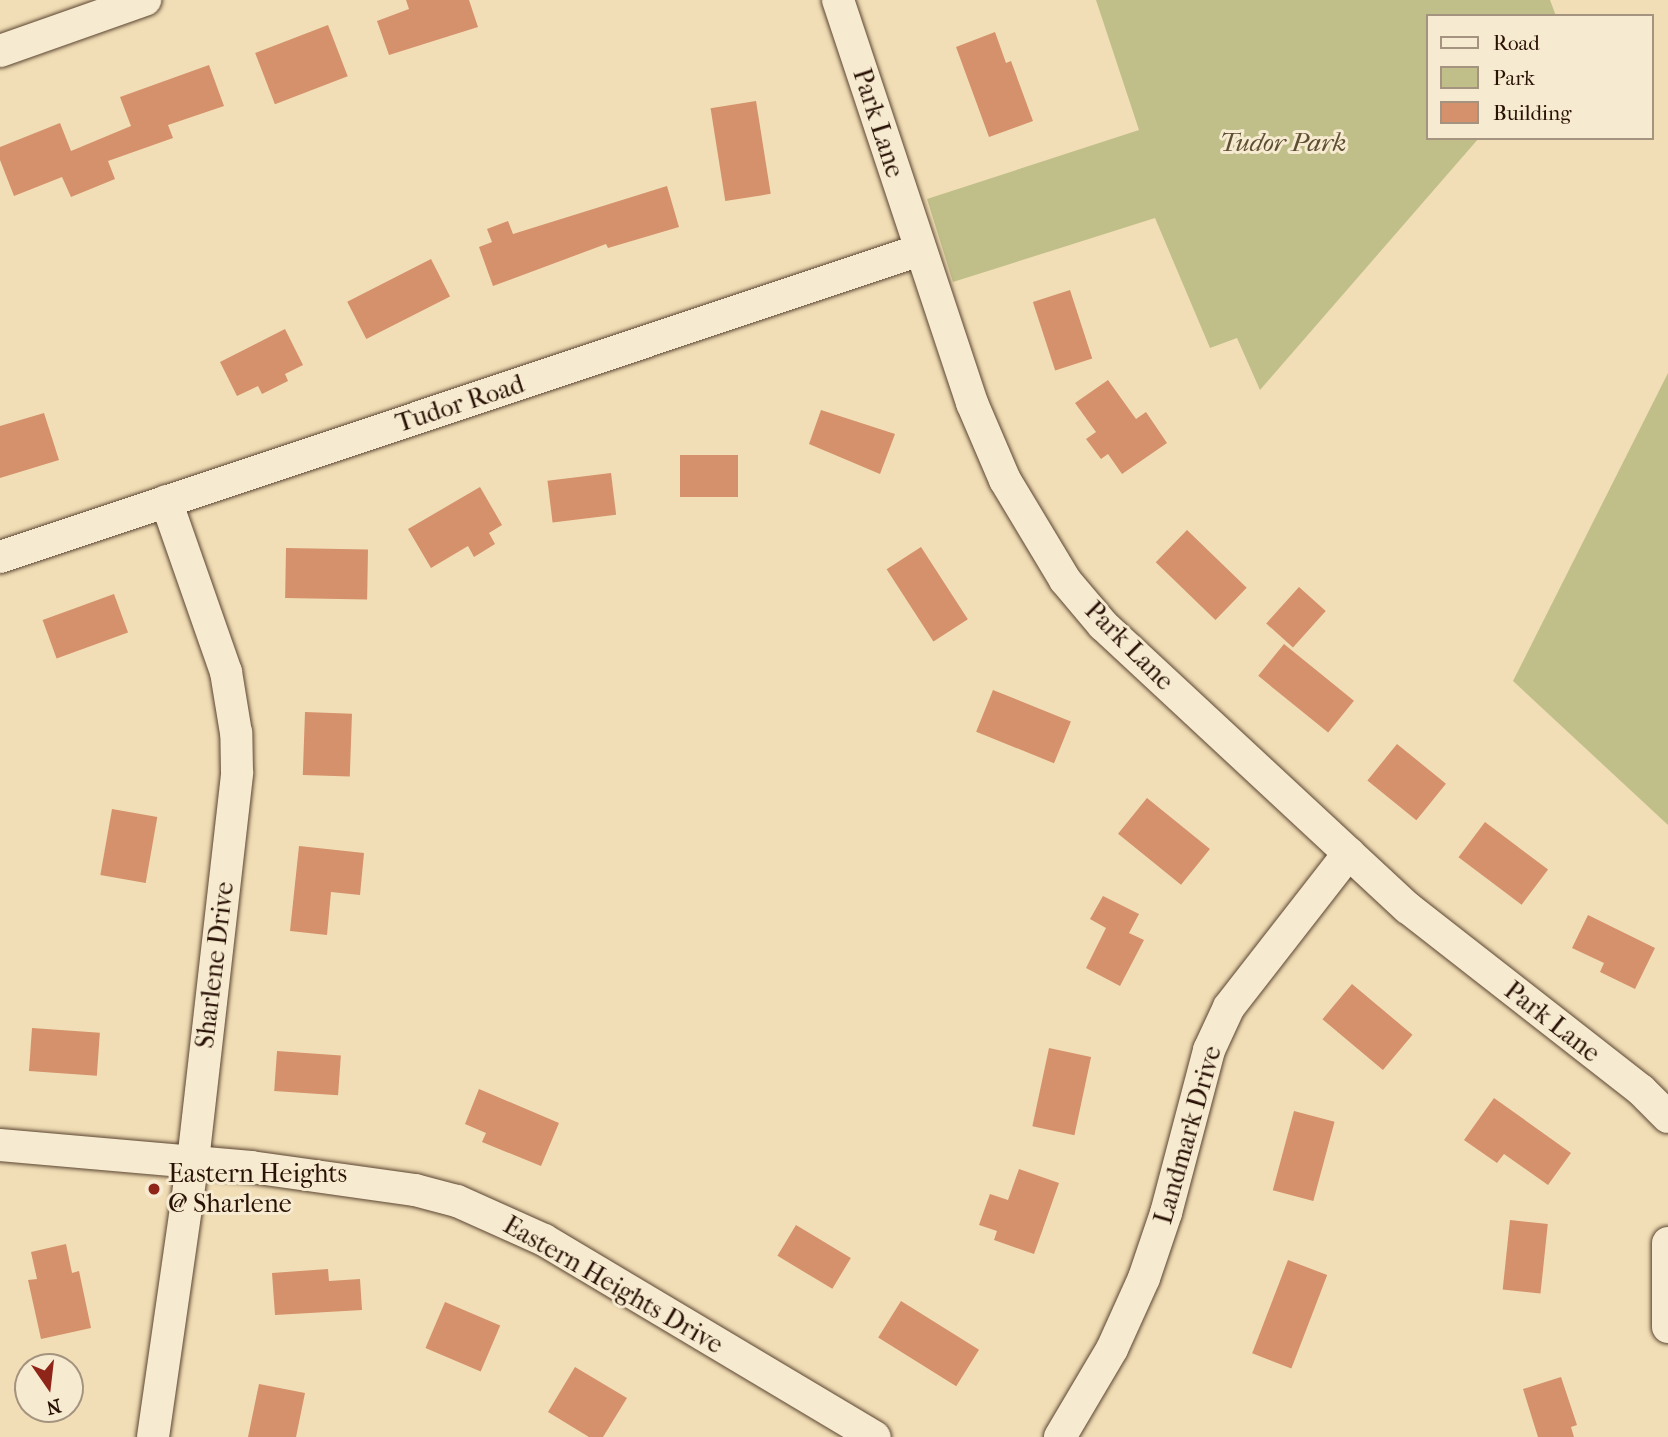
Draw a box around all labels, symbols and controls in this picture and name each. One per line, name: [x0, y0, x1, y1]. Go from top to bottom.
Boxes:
legend: [1426, 14, 1654, 140]
text: Road: [1493, 31, 1540, 55]
street label: Park Lane: [846, 65, 910, 181]
text: Park: [1493, 66, 1535, 90]
text: Building: [1493, 101, 1571, 125]
park label: Tudor Park: [1220, 127, 1346, 159]
street label: Tudor Road: [392, 369, 528, 439]
street label: Park Lane: [1078, 595, 1180, 697]
street label: Sharlene Drive: [189, 880, 241, 1050]
street label: Park Lane: [1498, 975, 1606, 1069]
street label: Landmark Drive: [1148, 1042, 1228, 1228]
place label: Eastern Heights @ Sharlene: [168, 1158, 347, 1220]
marker: Eastern Heights @ Sharlene: [146, 1181, 162, 1197]
street label: Eastern Heights Drive: [498, 1209, 728, 1361]
north arrow: [14, 1353, 84, 1423]
text: N: [44, 1394, 63, 1419]

